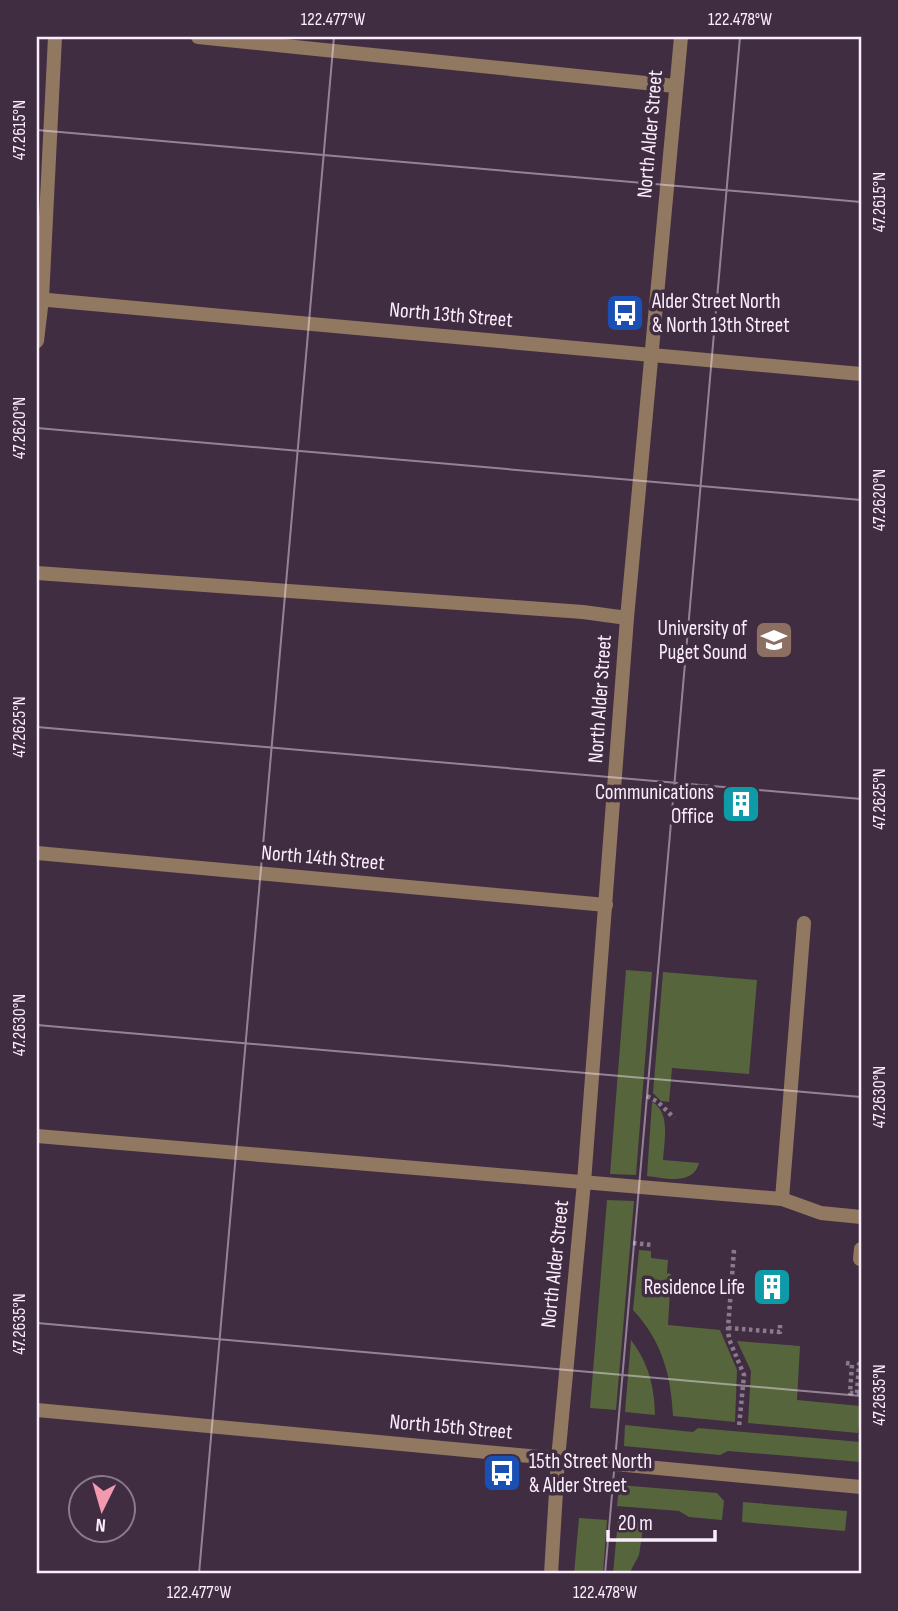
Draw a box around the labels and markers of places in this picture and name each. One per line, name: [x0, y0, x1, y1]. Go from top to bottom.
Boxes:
place label: Alder Street North & North 13th Street: [651, 289, 790, 338]
bus stop icon: Alder Street North & North 13th Street: [604, 292, 646, 334]
place label: University of Puget Sound: [658, 616, 748, 665]
school or university icon: University of Puget Sound: [753, 619, 795, 661]
place label: Communications Office: [595, 780, 714, 829]
building icon: Communications Office: [720, 783, 762, 825]
building icon: Residence Life: [751, 1266, 793, 1308]
place label: Residence Life: [644, 1275, 745, 1300]
place label: 15th Street North & Alder Street: [529, 1449, 652, 1498]
bus stop icon: 15th Street North & Alder Street: [481, 1452, 523, 1494]

